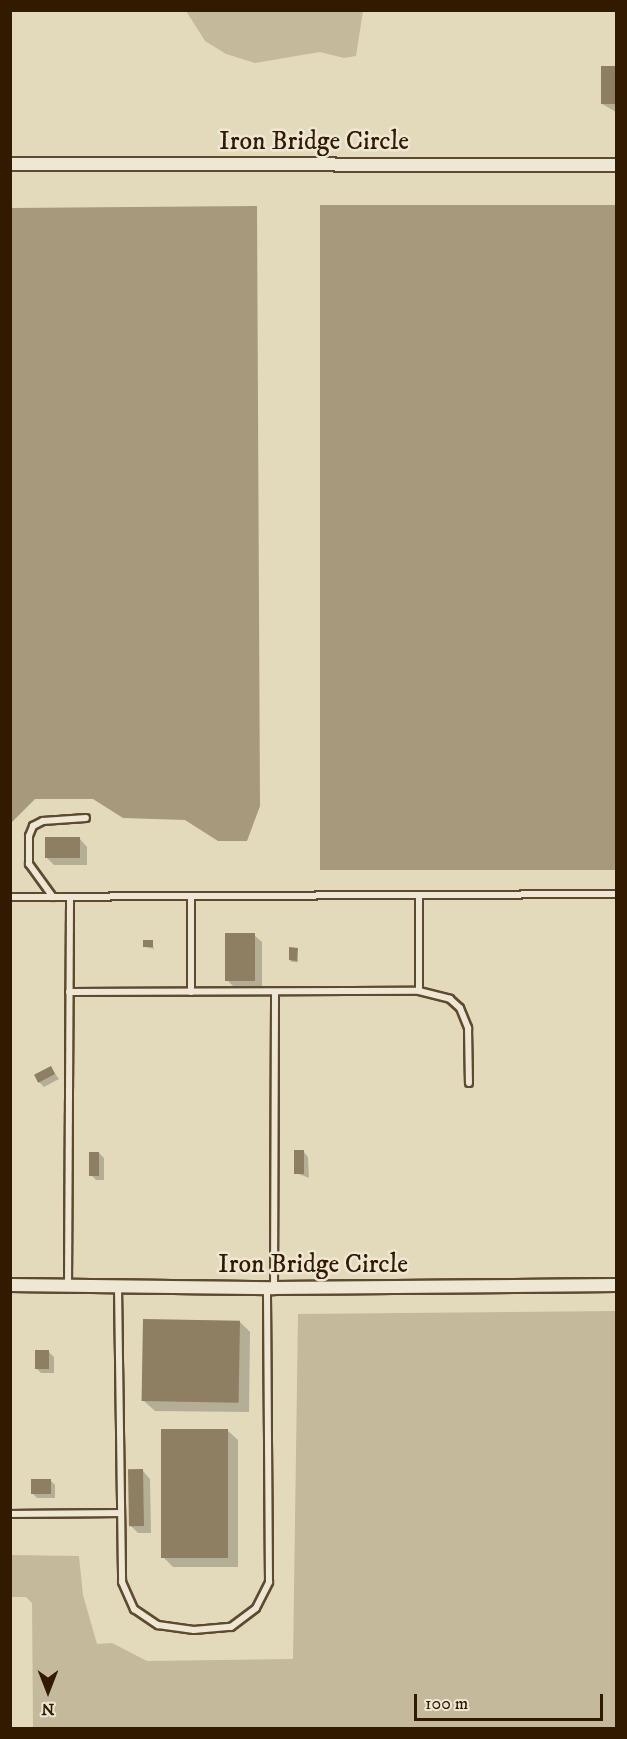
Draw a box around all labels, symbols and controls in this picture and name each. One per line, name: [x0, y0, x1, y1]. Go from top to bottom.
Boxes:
street label: Iron Bridge Circle: [219, 126, 409, 158]
street label: Iron Bridge Circle: [218, 1249, 408, 1281]
north arrow: [18, 1661, 78, 1721]
scale bar: [417, 1682, 606, 1720]
text: 100 m: [425, 1693, 468, 1715]
text: N: [41, 1699, 55, 1719]

